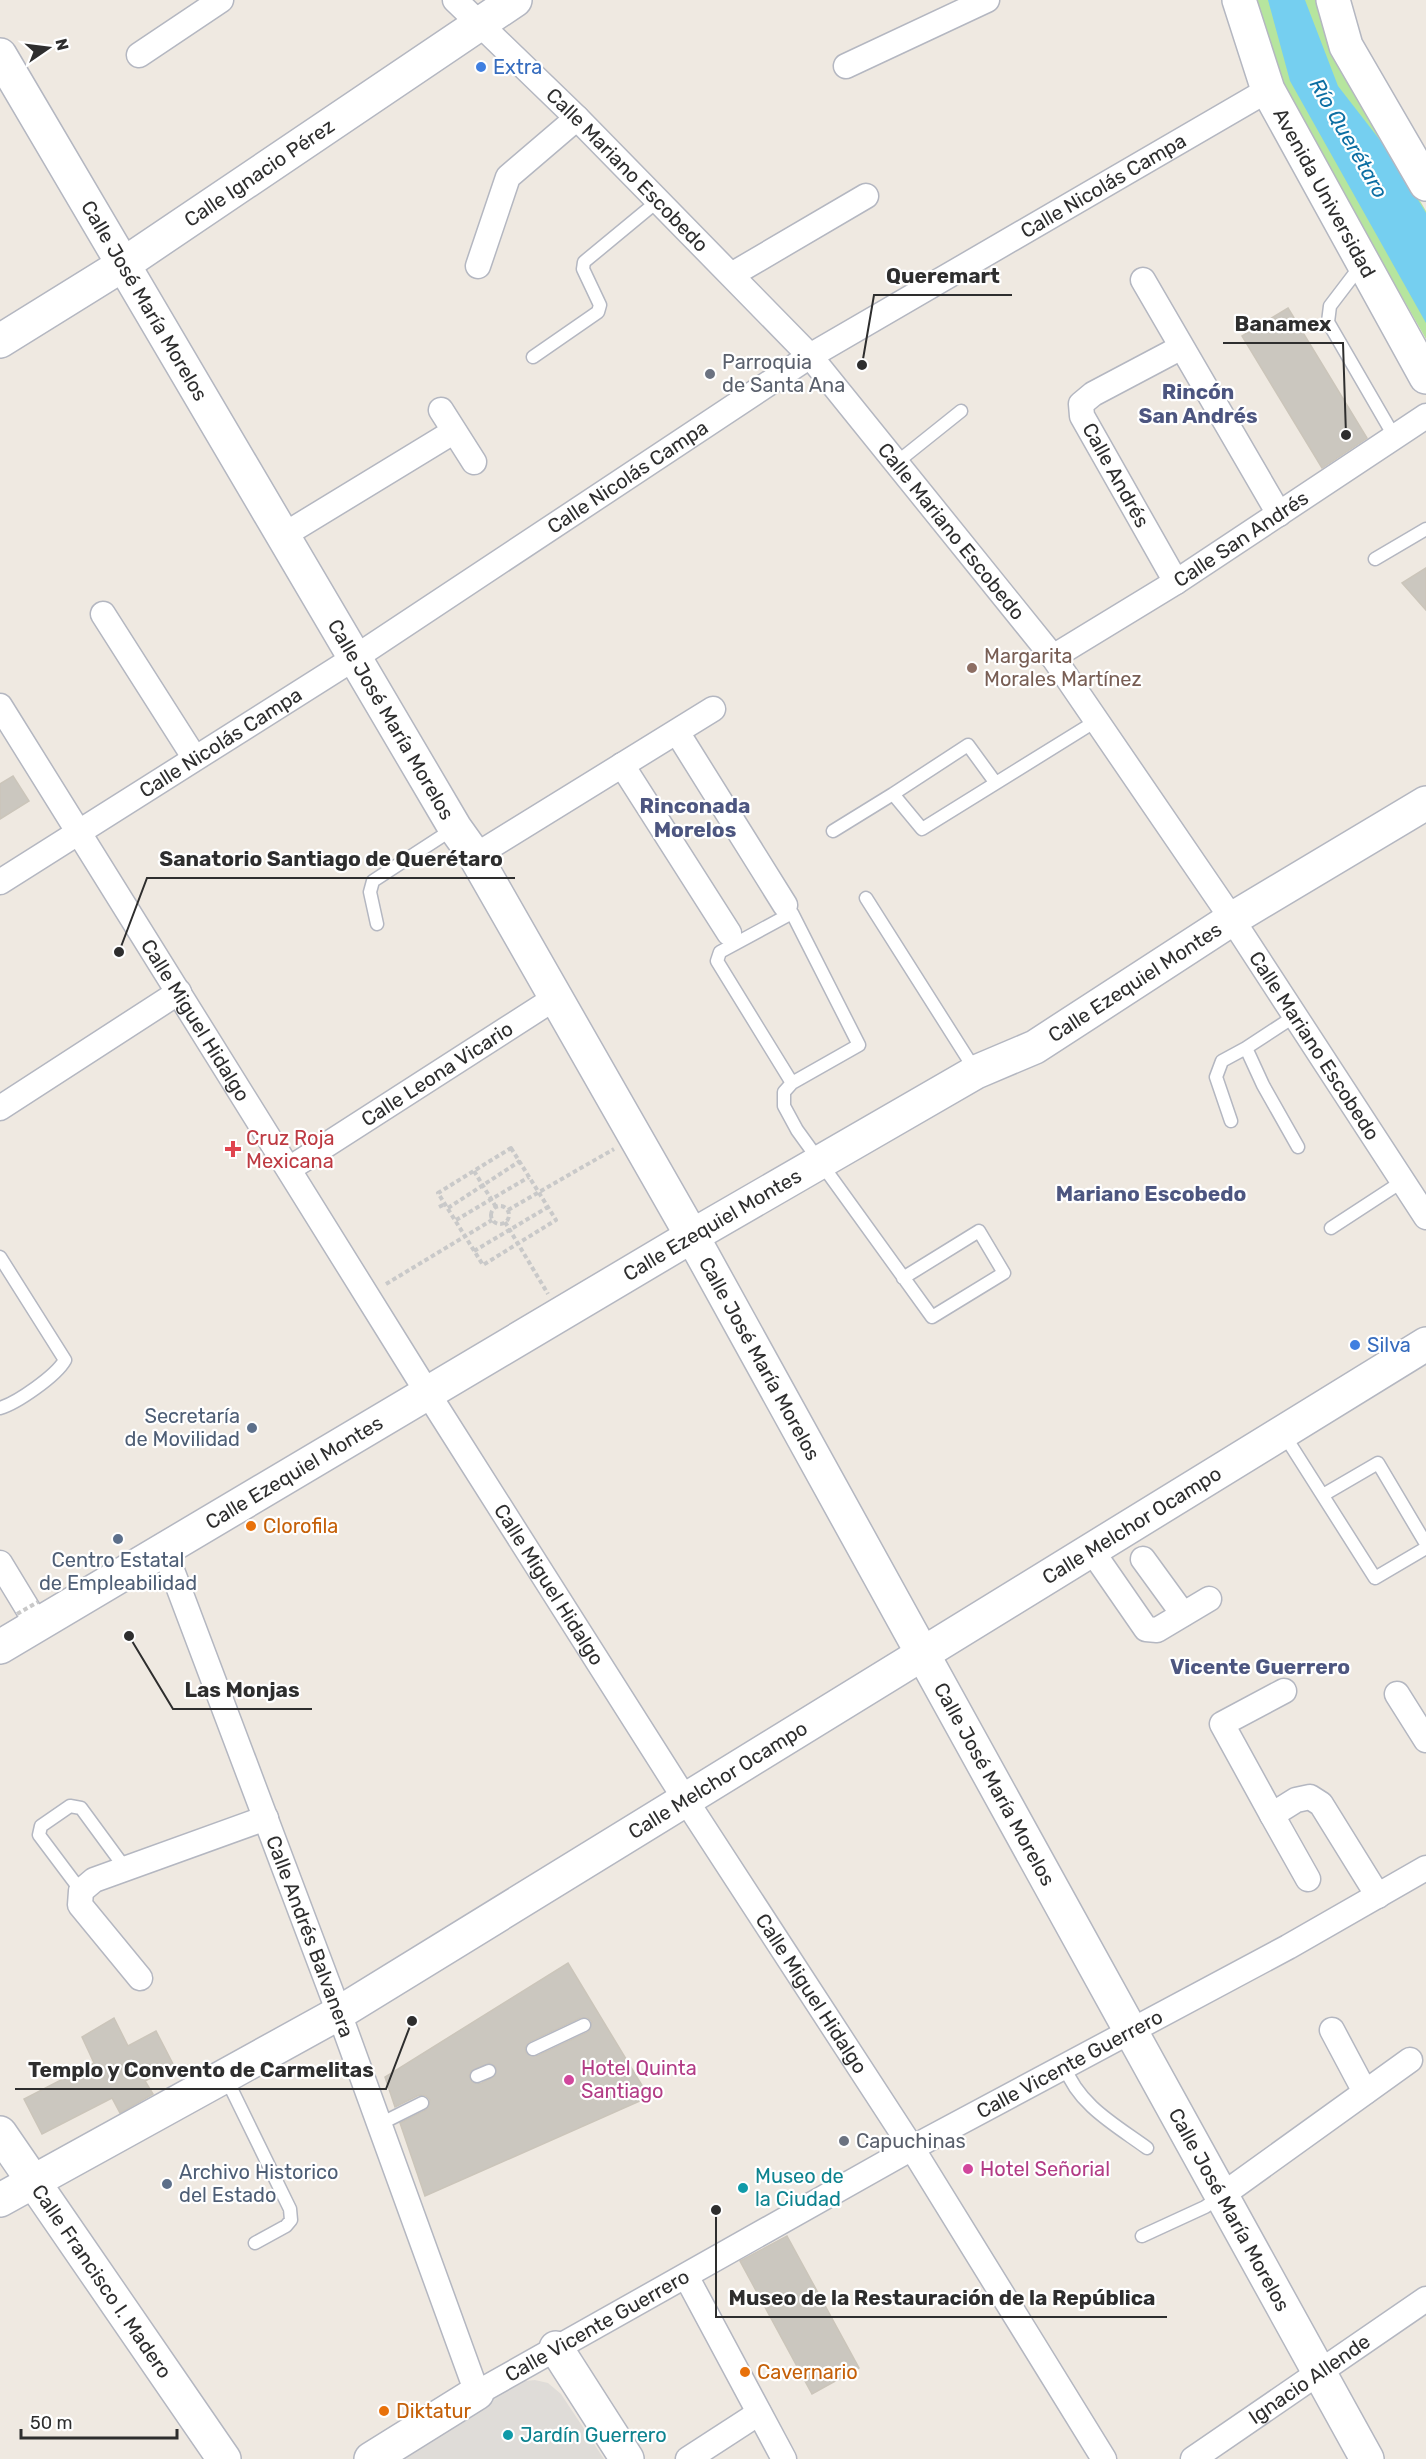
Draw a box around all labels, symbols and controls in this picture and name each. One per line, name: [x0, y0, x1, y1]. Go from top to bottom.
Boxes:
north arrow: [18, 18, 78, 78]
text: N: [51, 37, 73, 52]
place label: Extra: [493, 55, 542, 79]
marker: Extra: [474, 60, 488, 74]
water label: Río Querétaro: [1305, 74, 1393, 202]
street label: Calle Mariano Escobedo: [541, 83, 713, 257]
street label: Avenida Universidad: [1268, 104, 1381, 282]
street label: Calle Ignacio Pérez: [180, 114, 339, 232]
street label: Calle Nicolás Campa: [1016, 128, 1190, 243]
street label: Calle José María Morelos: [76, 196, 213, 405]
callout: Queremart: [874, 256, 1012, 295]
text: Queremart: [886, 263, 1000, 288]
callout: Banamex: [1223, 304, 1343, 343]
text: Banamex: [1235, 311, 1332, 336]
place label: Parroquia de Santa Ana: [722, 350, 845, 397]
marker: Parroquia de Santa Ana: [703, 367, 717, 381]
district label: Rincón San Andrés: [1138, 379, 1258, 428]
street label: Calle Nicolás Campa: [543, 415, 712, 539]
street label: Calle Andrés: [1077, 419, 1155, 531]
street label: Calle Mariano Escobedo: [873, 438, 1030, 625]
street label: Calle San Andrés: [1169, 486, 1313, 592]
street label: Calle José María Morelos: [323, 615, 459, 824]
place label: Margarita Morales Martínez: [984, 644, 1142, 691]
marker: Margarita Morales Martínez: [965, 661, 979, 675]
street label: Calle Nicolás Campa: [135, 682, 306, 803]
district label: Rinconada Morelos: [640, 793, 750, 842]
callout: Sanatorio Santiago de Querétaro: [147, 839, 515, 878]
text: Sanatorio Santiago de Querétaro: [159, 846, 503, 871]
street label: Calle Ezequiel Montes: [1044, 917, 1226, 1047]
street label: Calle Miguel Hidalgo: [136, 935, 255, 1106]
street label: Calle Mariano Escobedo: [1244, 947, 1385, 1145]
street label: Calle Leona Vicario: [357, 1016, 517, 1131]
place label: Cruz Roja Mexicana: [246, 1126, 335, 1173]
marker: Cruz Roja Mexicana: [224, 1140, 242, 1158]
street label: Calle Ezequiel Montes: [619, 1164, 806, 1286]
district label: Mariano Escobedo: [1056, 1181, 1246, 1206]
street label: Calle José María Morelos: [694, 1253, 825, 1464]
place label: Silva: [1367, 1333, 1411, 1357]
marker: Silva: [1348, 1338, 1362, 1352]
place label: Secretaría de Movilidad: [125, 1404, 240, 1451]
street label: Calle Ezequiel Montes: [201, 1410, 387, 1534]
marker: Secretaría de Movilidad: [245, 1421, 259, 1435]
street label: Calle Melchor Ocampo: [1038, 1461, 1226, 1589]
street label: Calle Miguel Hidalgo: [489, 1499, 609, 1670]
place label: Clorofila: [263, 1514, 338, 1538]
marker: Clorofila: [244, 1519, 258, 1533]
marker: Centro Estatal de Empleabilidad: [111, 1532, 125, 1546]
place label: Centro Estatal de Empleabilidad: [39, 1548, 197, 1595]
district label: Vicente Guerrero: [1170, 1654, 1350, 1679]
callout: Las Monjas: [173, 1670, 312, 1709]
text: Las Monjas: [184, 1677, 300, 1702]
street label: Calle José María Morelos: [929, 1678, 1060, 1890]
street label: Calle Melchor Ocampo: [624, 1716, 812, 1844]
street label: Calle Andrés Balvanera: [261, 1832, 359, 2041]
street label: Calle Miguel Hidalgo: [751, 1909, 872, 2078]
street label: Calle Vicente Guerrero: [972, 2004, 1167, 2123]
callout: Templo y Convento de Carmelitas: [15, 2050, 386, 2089]
place label: Hotel Quinta Santiago: [581, 2056, 697, 2103]
text: Templo y Convento de Carmelitas: [28, 2057, 374, 2082]
marker: Hotel Quinta Santiago: [562, 2073, 576, 2087]
street label: Calle José María Morelos: [1164, 2104, 1295, 2315]
place label: Capuchinas: [856, 2129, 966, 2153]
marker: Capuchinas: [837, 2134, 851, 2148]
place label: Hotel Señorial: [980, 2157, 1110, 2181]
place label: Archivo Historico del Estado: [179, 2160, 339, 2207]
marker: Hotel Señorial: [961, 2162, 975, 2176]
place label: Museo de la Ciudad: [755, 2164, 844, 2211]
marker: Archivo Historico del Estado: [160, 2177, 174, 2191]
street label: Calle Francisco I. Madero: [27, 2180, 177, 2383]
marker: Museo de la Ciudad: [736, 2181, 750, 2195]
street label: Calle Vicente Guerrero: [501, 2264, 693, 2387]
callout: Museo de la Restauración de la República: [716, 2278, 1167, 2317]
text: Museo de la Restauración de la República: [729, 2285, 1155, 2310]
street label: Ignacio Allende: [1244, 2329, 1375, 2429]
place label: Cavernario: [757, 2360, 858, 2384]
marker: Cavernario: [738, 2365, 752, 2379]
place label: Diktatur: [396, 2399, 472, 2423]
scale bar: [21, 2402, 177, 2440]
marker: Diktatur: [377, 2404, 391, 2418]
text: 50 m: [30, 2412, 73, 2434]
place label: Jardín Guerrero: [520, 2423, 667, 2447]
marker: Jardín Guerrero: [501, 2428, 515, 2442]

